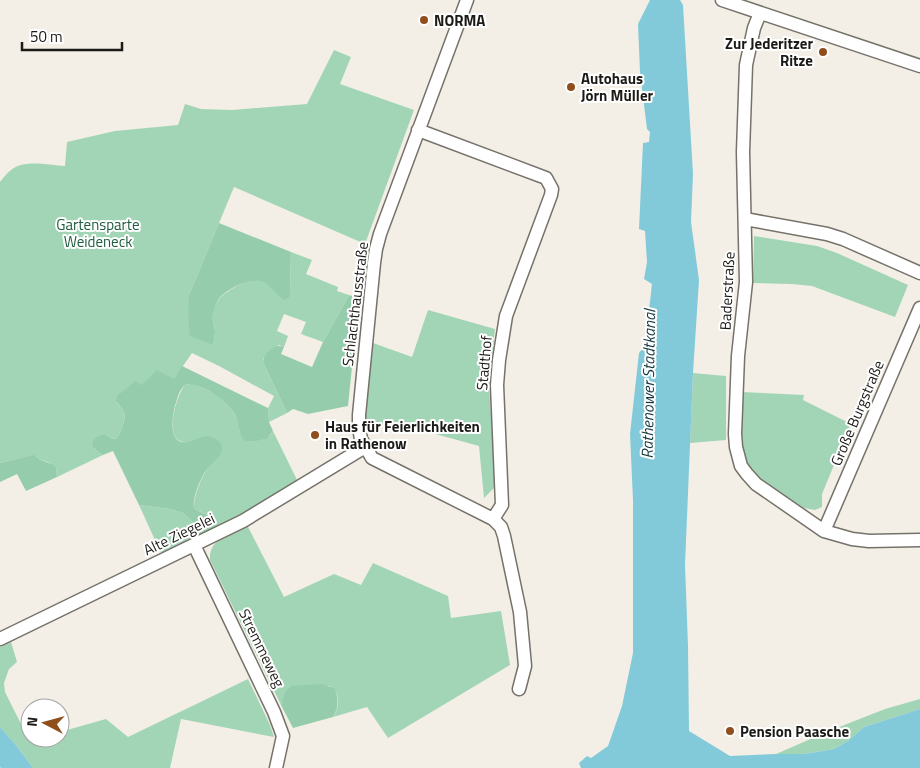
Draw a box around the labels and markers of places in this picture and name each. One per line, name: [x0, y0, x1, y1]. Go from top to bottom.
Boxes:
place label: NORMA: [434, 9, 485, 32]
marker: NORMA: [418, 14, 430, 26]
place label: Zur Jederitzer Ritze: [725, 32, 813, 72]
marker: Zur Jederitzer Ritze: [817, 46, 829, 58]
place label: Autohaus Jörn Müller: [581, 67, 654, 107]
marker: Autohaus Jörn Müller: [565, 81, 577, 93]
place label: Haus für Feierlichkeiten in Rathenow: [325, 415, 480, 455]
marker: Haus für Feierlichkeiten in Rathenow: [309, 429, 321, 441]
place label: Pension Paasche: [740, 720, 849, 743]
marker: Pension Paasche: [724, 725, 736, 737]

